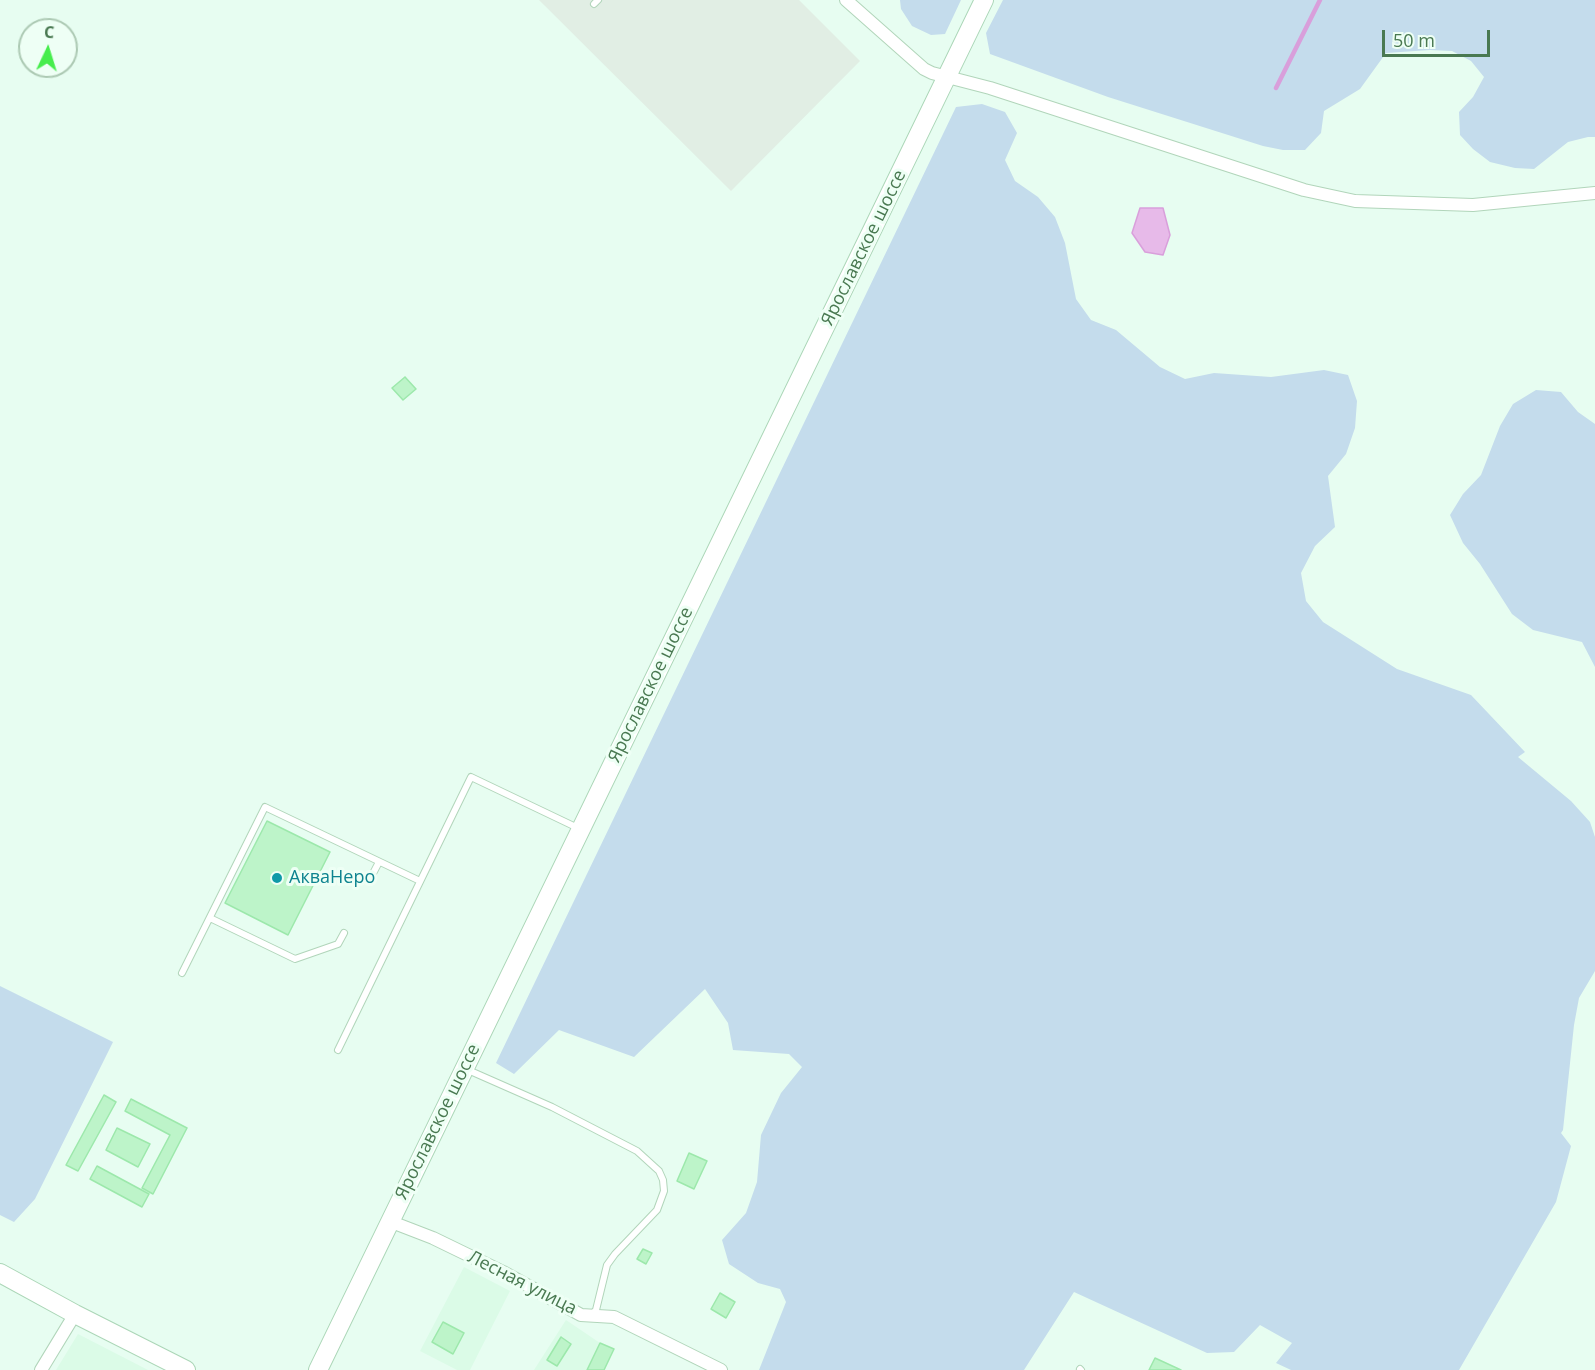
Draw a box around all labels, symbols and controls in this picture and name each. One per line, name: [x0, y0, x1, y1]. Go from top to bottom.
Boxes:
north arrow: [18, 18, 78, 78]
scale bar: [1385, 18, 1493, 56]
text: С: [43, 21, 55, 43]
text: 50 m: [1393, 28, 1435, 52]
street label: Ярославское шоссе: [817, 167, 911, 329]
street label: Ярославское шоссе: [604, 604, 698, 766]
place label: АкваНеро: [289, 867, 375, 889]
marker: АкваНеро: [270, 871, 284, 885]
street label: Ярославское шоссе: [391, 1041, 485, 1203]
street label: Лесная улица: [464, 1246, 580, 1320]

